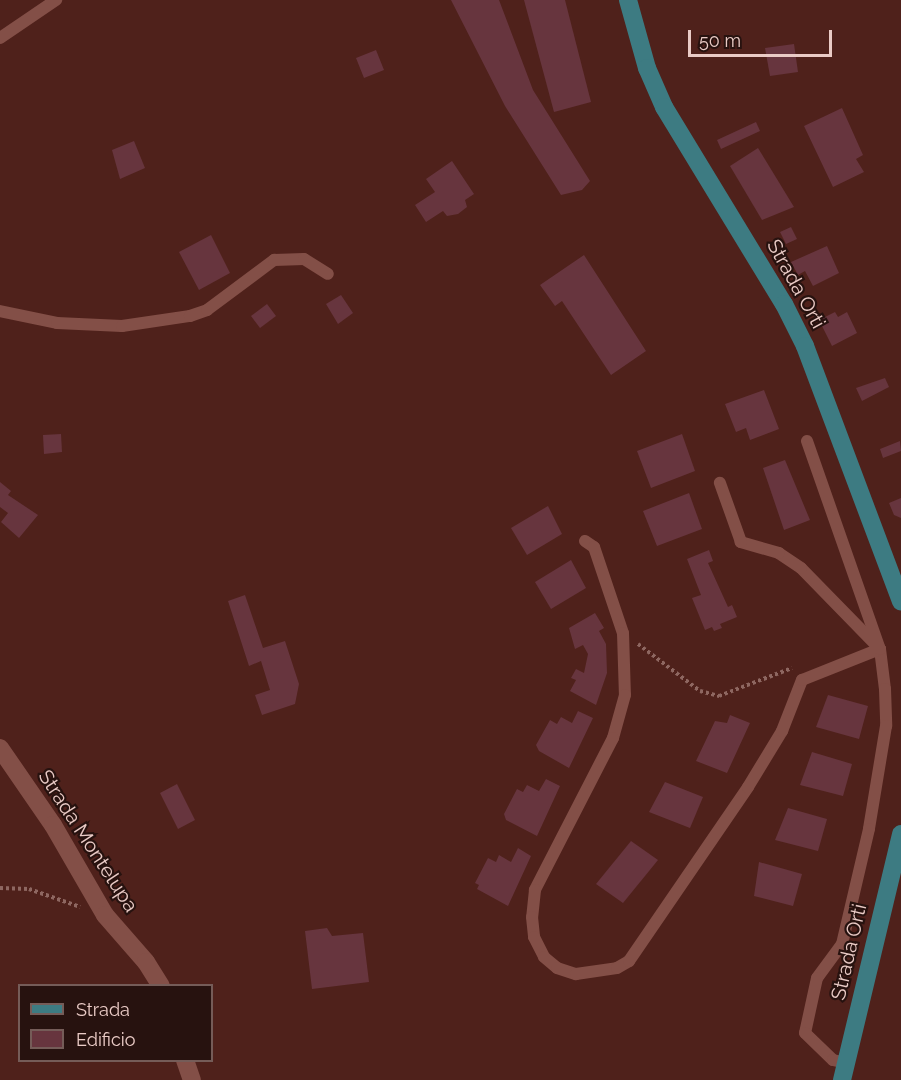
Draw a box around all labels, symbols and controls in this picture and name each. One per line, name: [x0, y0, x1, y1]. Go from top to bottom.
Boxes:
scale bar: [691, 18, 835, 56]
text: 50 m: [699, 30, 741, 51]
street label: Strada Orti: [762, 235, 830, 333]
street label: Strada Montelupa: [33, 765, 143, 917]
street label: Strada Orti: [826, 902, 872, 1002]
legend: [18, 984, 213, 1062]
text: Strada: [76, 999, 130, 1020]
text: Edificio: [76, 1029, 135, 1050]

